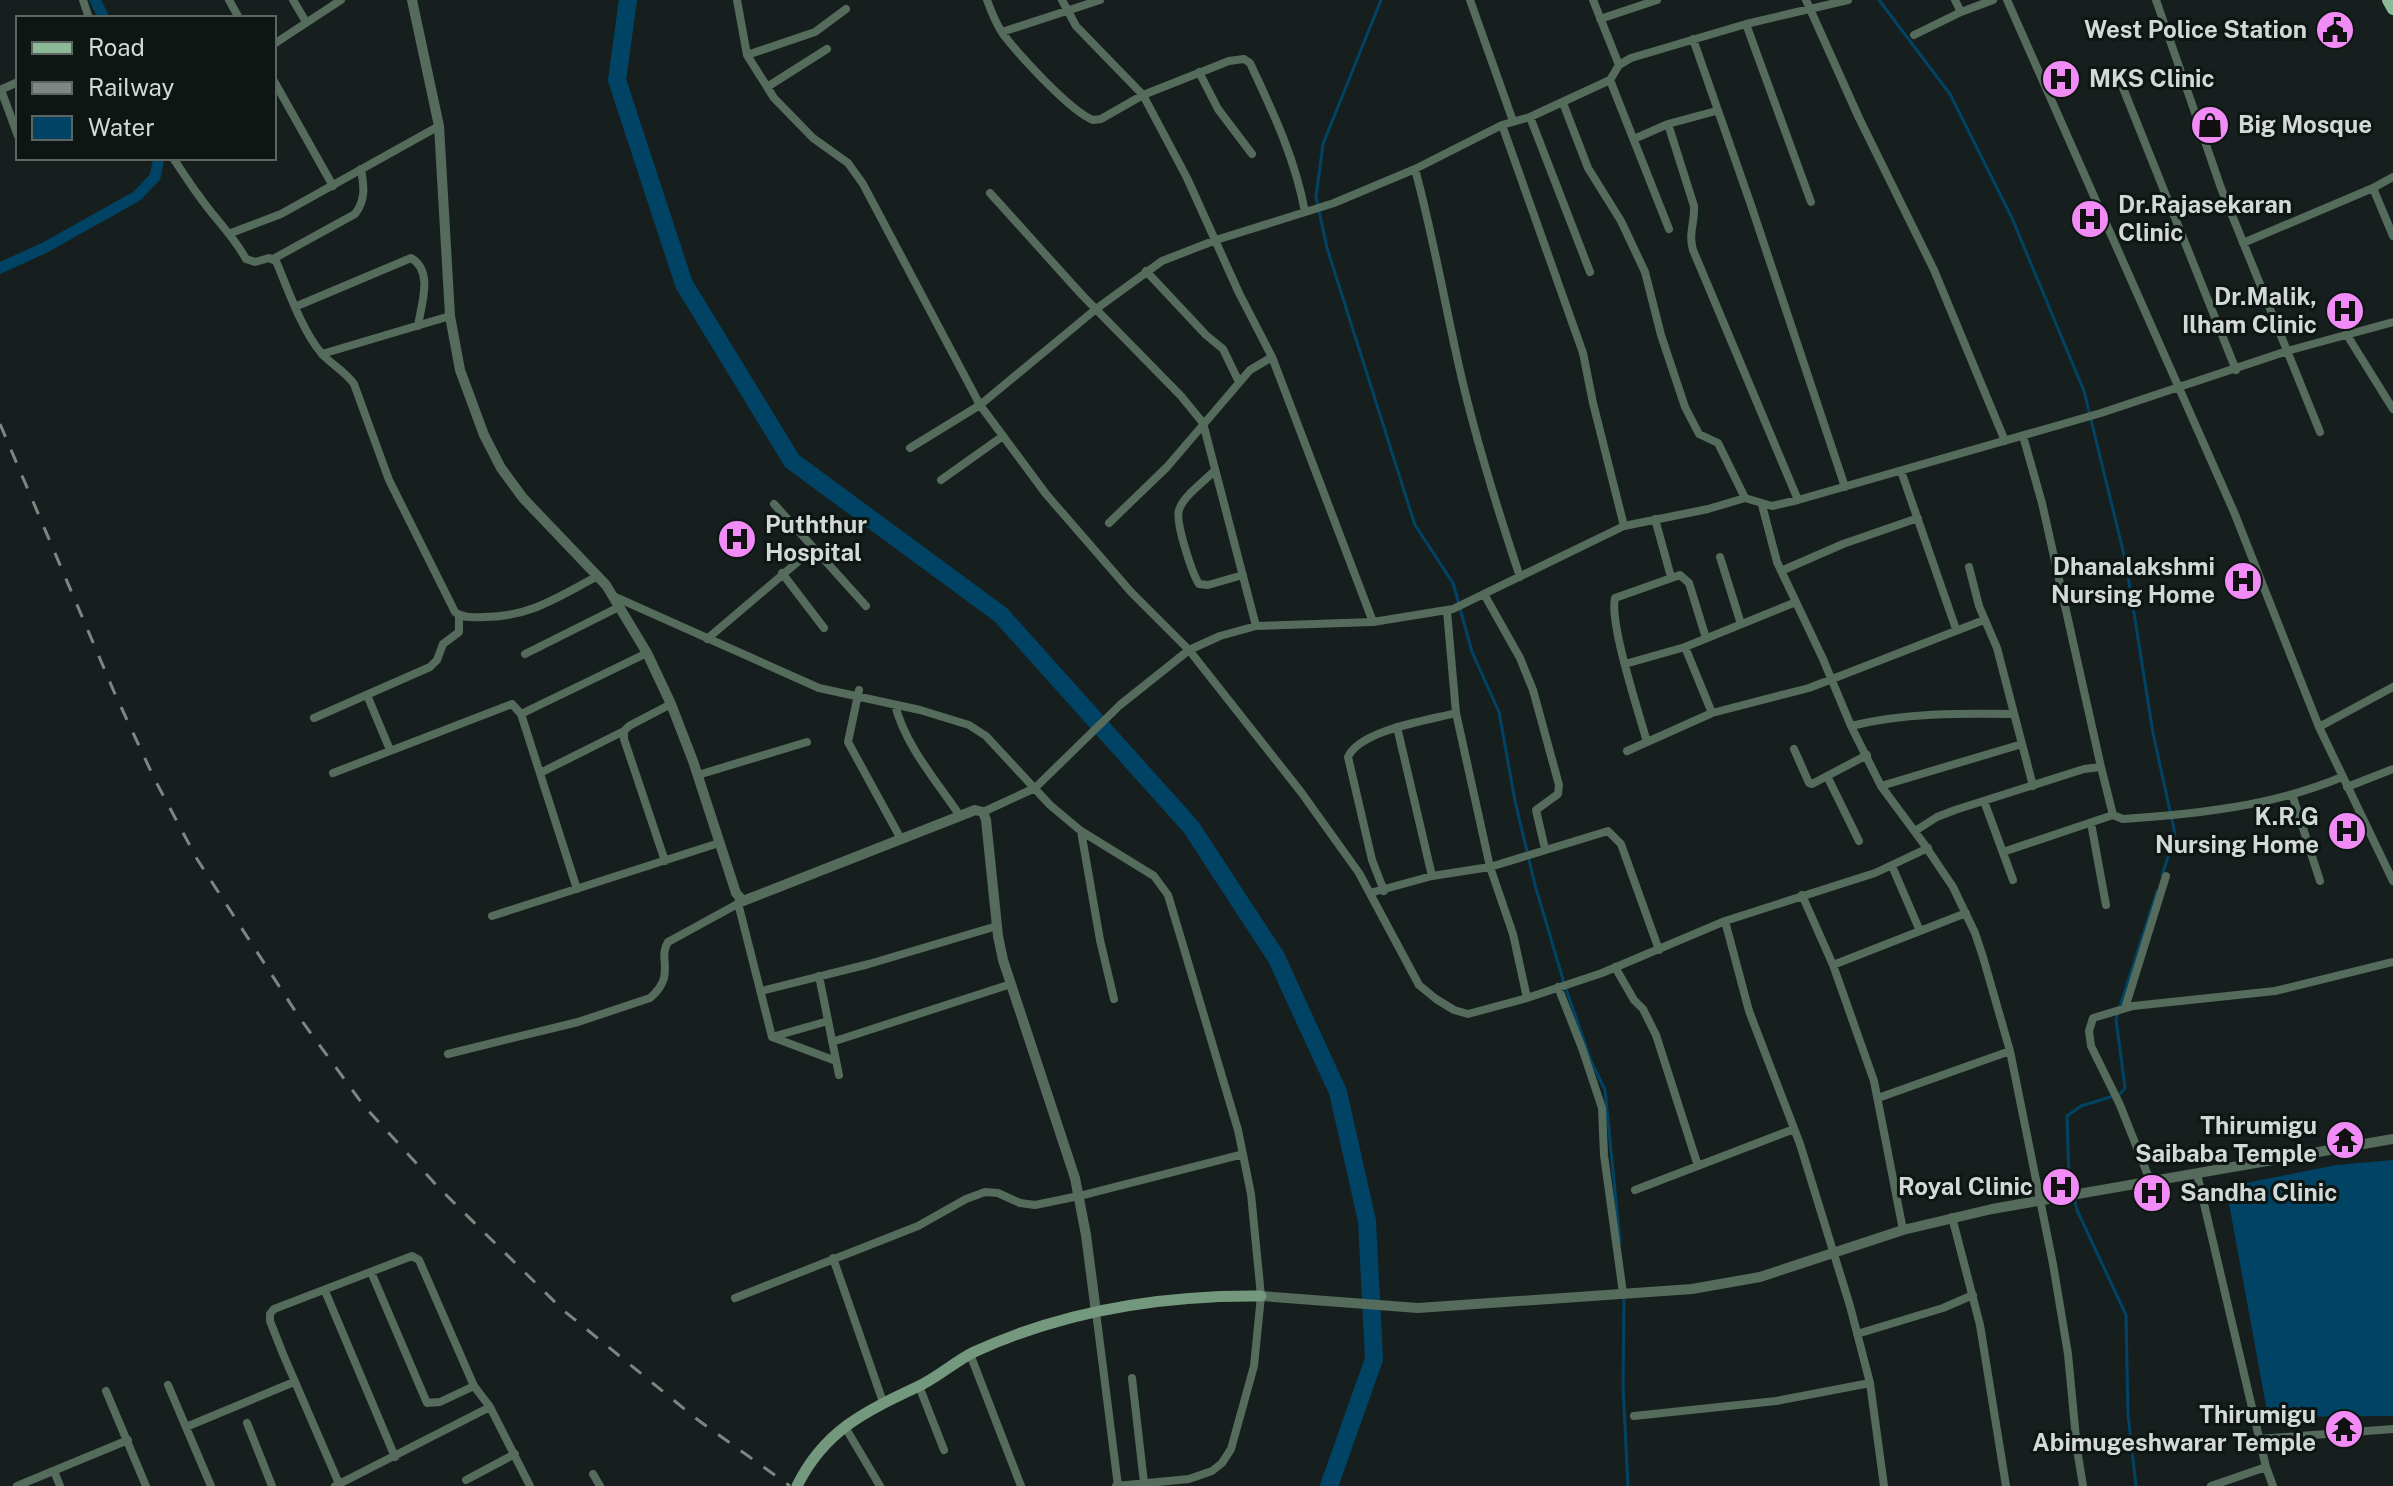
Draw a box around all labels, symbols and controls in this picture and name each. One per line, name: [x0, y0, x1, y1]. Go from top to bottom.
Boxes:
public building icon: West Police Station: [2314, 9, 2356, 51]
place label: West Police Station: [2084, 15, 2307, 43]
legend: [16, 16, 276, 160]
text: Road: [88, 33, 145, 61]
hospital icon: MKS Clinic: [2040, 58, 2082, 100]
place label: MKS Clinic: [2089, 64, 2215, 92]
text: Railway: [88, 73, 174, 101]
shop icon: Big Mosque: [2189, 104, 2231, 146]
place label: Big Mosque: [2238, 110, 2372, 138]
text: Water: [88, 113, 155, 141]
place label: Dr.Rajasekaran Clinic: [2118, 190, 2292, 246]
hospital icon: Dr.Rajasekaran Clinic: [2069, 198, 2111, 240]
place label: Dr.Malik, Ilham Clinic: [2182, 282, 2317, 338]
hospital icon: Dr.Malik, Ilham Clinic: [2324, 290, 2366, 332]
place label: Puththur Hospital: [765, 510, 867, 566]
hospital icon: Puththur Hospital: [716, 518, 758, 560]
place label: Dhanalakshmi Nursing Home: [2051, 552, 2215, 608]
hospital icon: Dhanalakshmi Nursing Home: [2222, 560, 2264, 602]
place label: K.R.G Nursing Home: [2155, 802, 2319, 858]
hospital icon: K.R.G Nursing Home: [2326, 810, 2368, 852]
place label: Thirumigu Saibaba Temple: [2135, 1111, 2317, 1167]
temple icon: Thirumigu Saibaba Temple: [2324, 1119, 2366, 1161]
hospital icon: Royal Clinic: [2040, 1166, 2082, 1208]
place label: Royal Clinic: [1898, 1172, 2033, 1200]
hospital icon: Sandha Clinic: [2131, 1172, 2173, 1214]
place label: Sandha Clinic: [2180, 1178, 2337, 1206]
place label: Thirumigu Abimugeshwarar Temple: [2032, 1400, 2316, 1456]
temple icon: Thirumigu Abimugeshwarar Temple: [2323, 1408, 2365, 1450]

